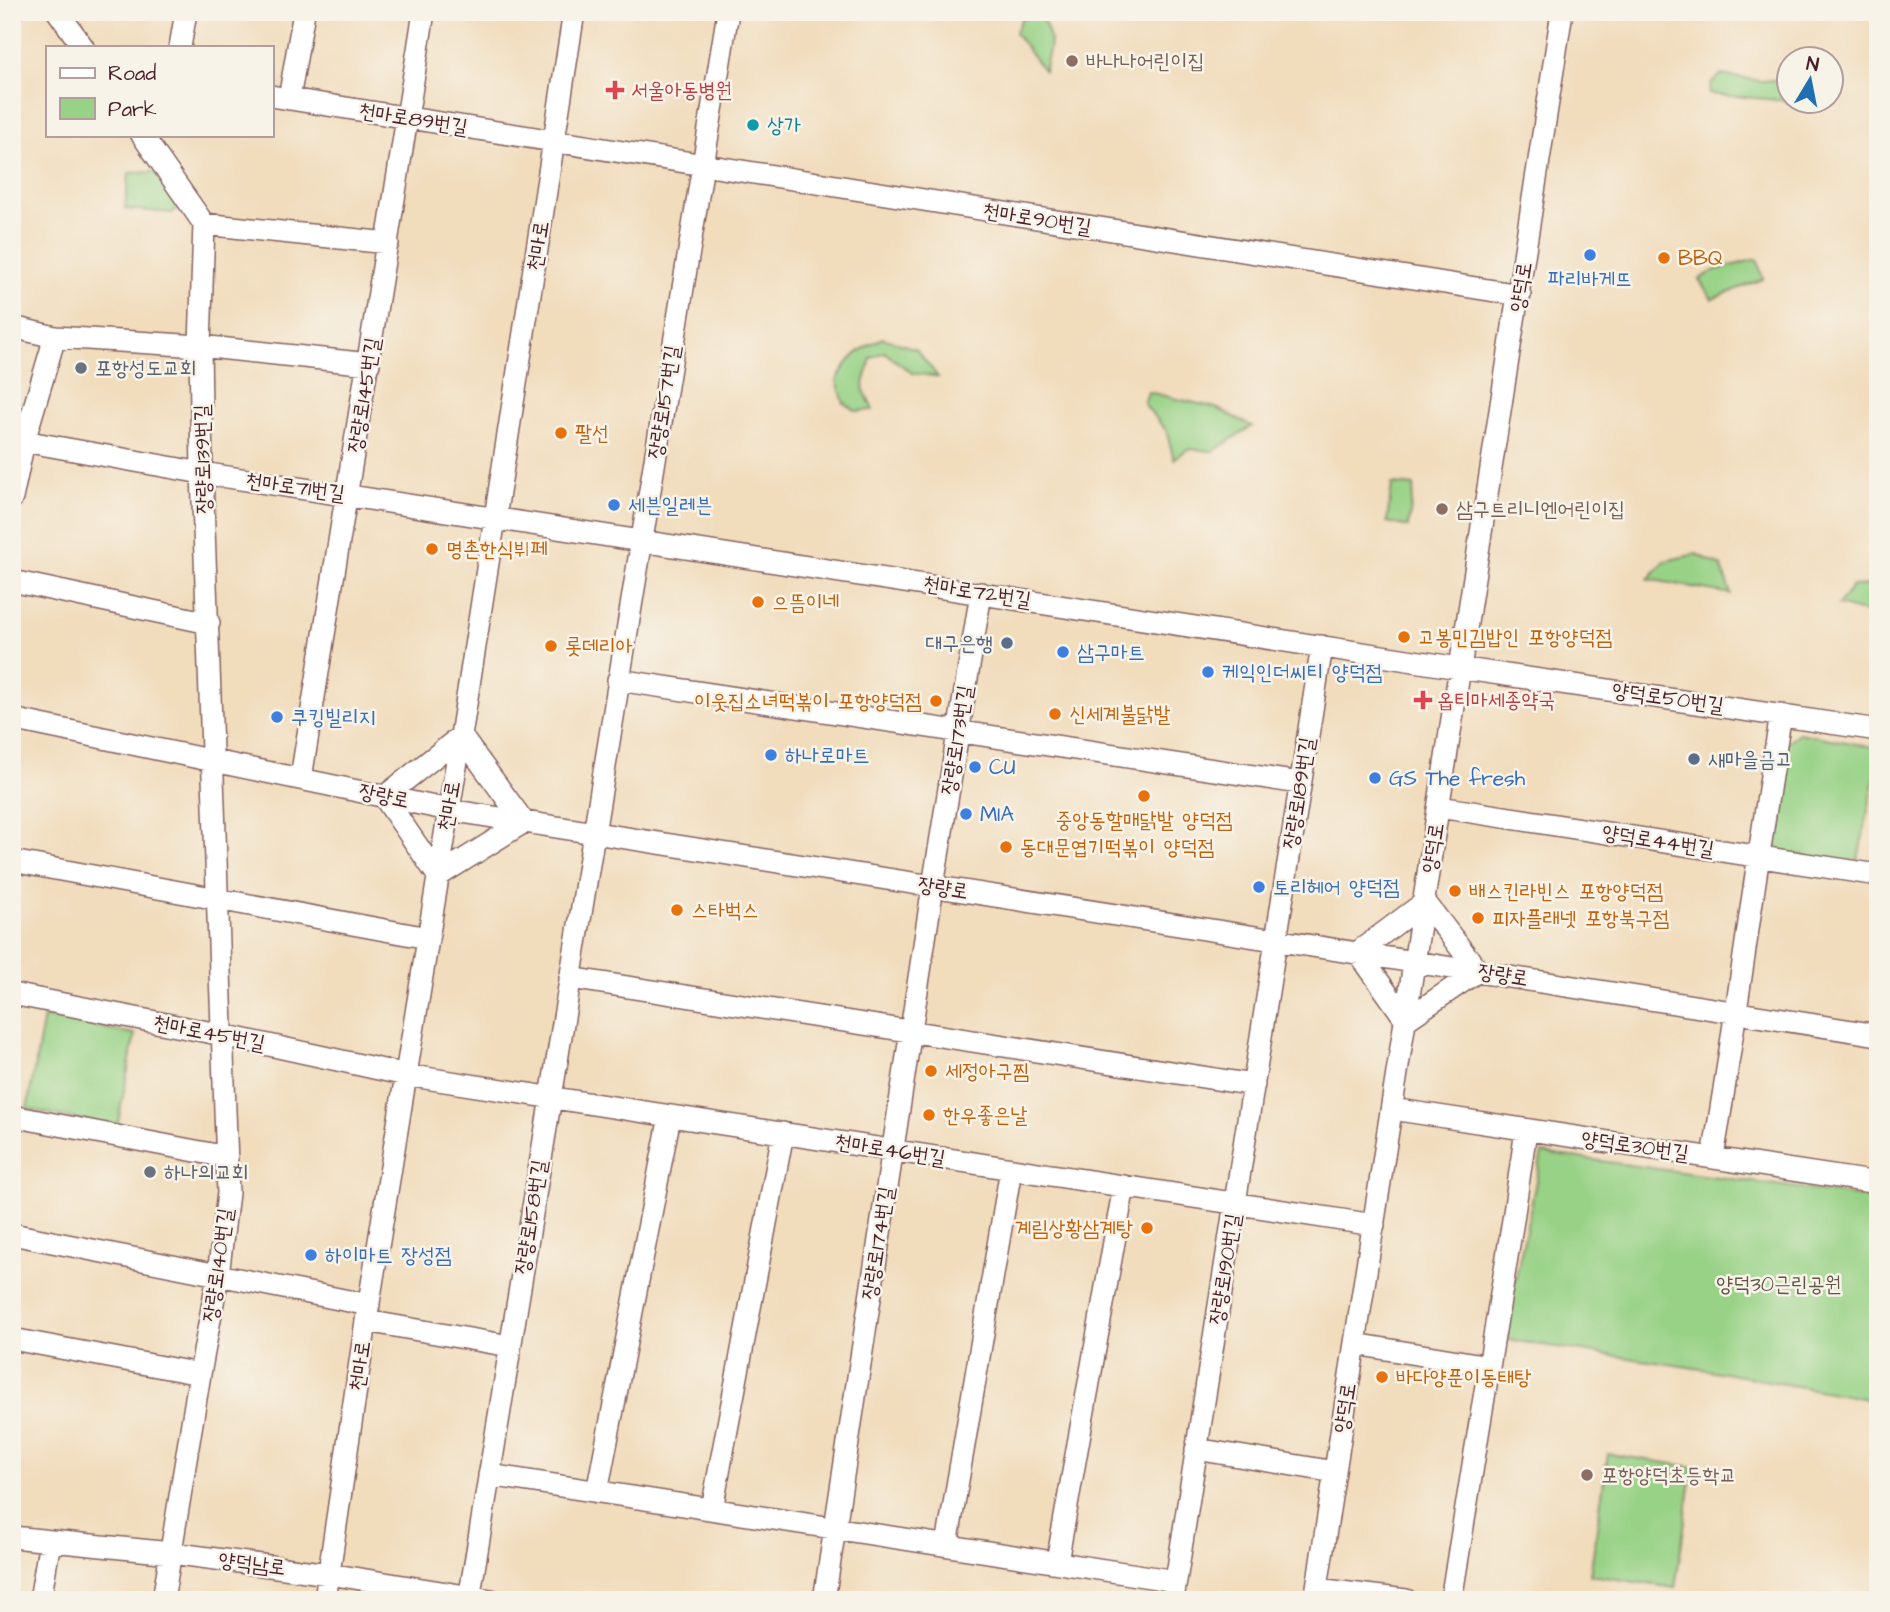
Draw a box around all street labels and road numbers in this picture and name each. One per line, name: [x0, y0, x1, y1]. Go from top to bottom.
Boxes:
street label: 천마로89번길: [356, 96, 470, 142]
street label: 천마로90번길: [981, 196, 1094, 242]
street label: 천마로: [520, 219, 556, 273]
street label: 양덕로: [1503, 260, 1539, 314]
street label: 장량로145번길: [341, 335, 387, 455]
street label: 장량로157번길: [641, 343, 687, 461]
street label: 장량로139번길: [188, 404, 218, 514]
street label: 천마로71번길: [243, 466, 347, 508]
street label: 천마로72번길: [921, 569, 1033, 615]
street label: 양덕로50번길: [1610, 676, 1726, 720]
street label: 장량로173번길: [934, 683, 980, 797]
street label: 장량로189번길: [1276, 735, 1322, 851]
street label: 장량로: [356, 777, 412, 815]
street label: 천마로: [430, 779, 468, 833]
street label: 양덕로44번길: [1600, 818, 1716, 864]
street label: 양덕로: [1415, 821, 1451, 875]
street label: 장량로: [916, 870, 970, 906]
street label: 장량로: [1476, 957, 1530, 993]
street label: 천마로45번길: [150, 1008, 268, 1058]
street label: 양덕로30번길: [1579, 1124, 1691, 1168]
street label: 천마로46번길: [832, 1127, 948, 1173]
street label: 장량로158번길: [508, 1158, 554, 1276]
street label: 장량로174번길: [855, 1184, 901, 1302]
street label: 장량로140번길: [196, 1206, 240, 1324]
street label: 장량로190번길: [1202, 1211, 1248, 1327]
street label: 천마로: [342, 1339, 378, 1393]
street label: 양덕로: [1327, 1381, 1363, 1435]
street label: 양덕남로: [217, 1545, 287, 1583]

